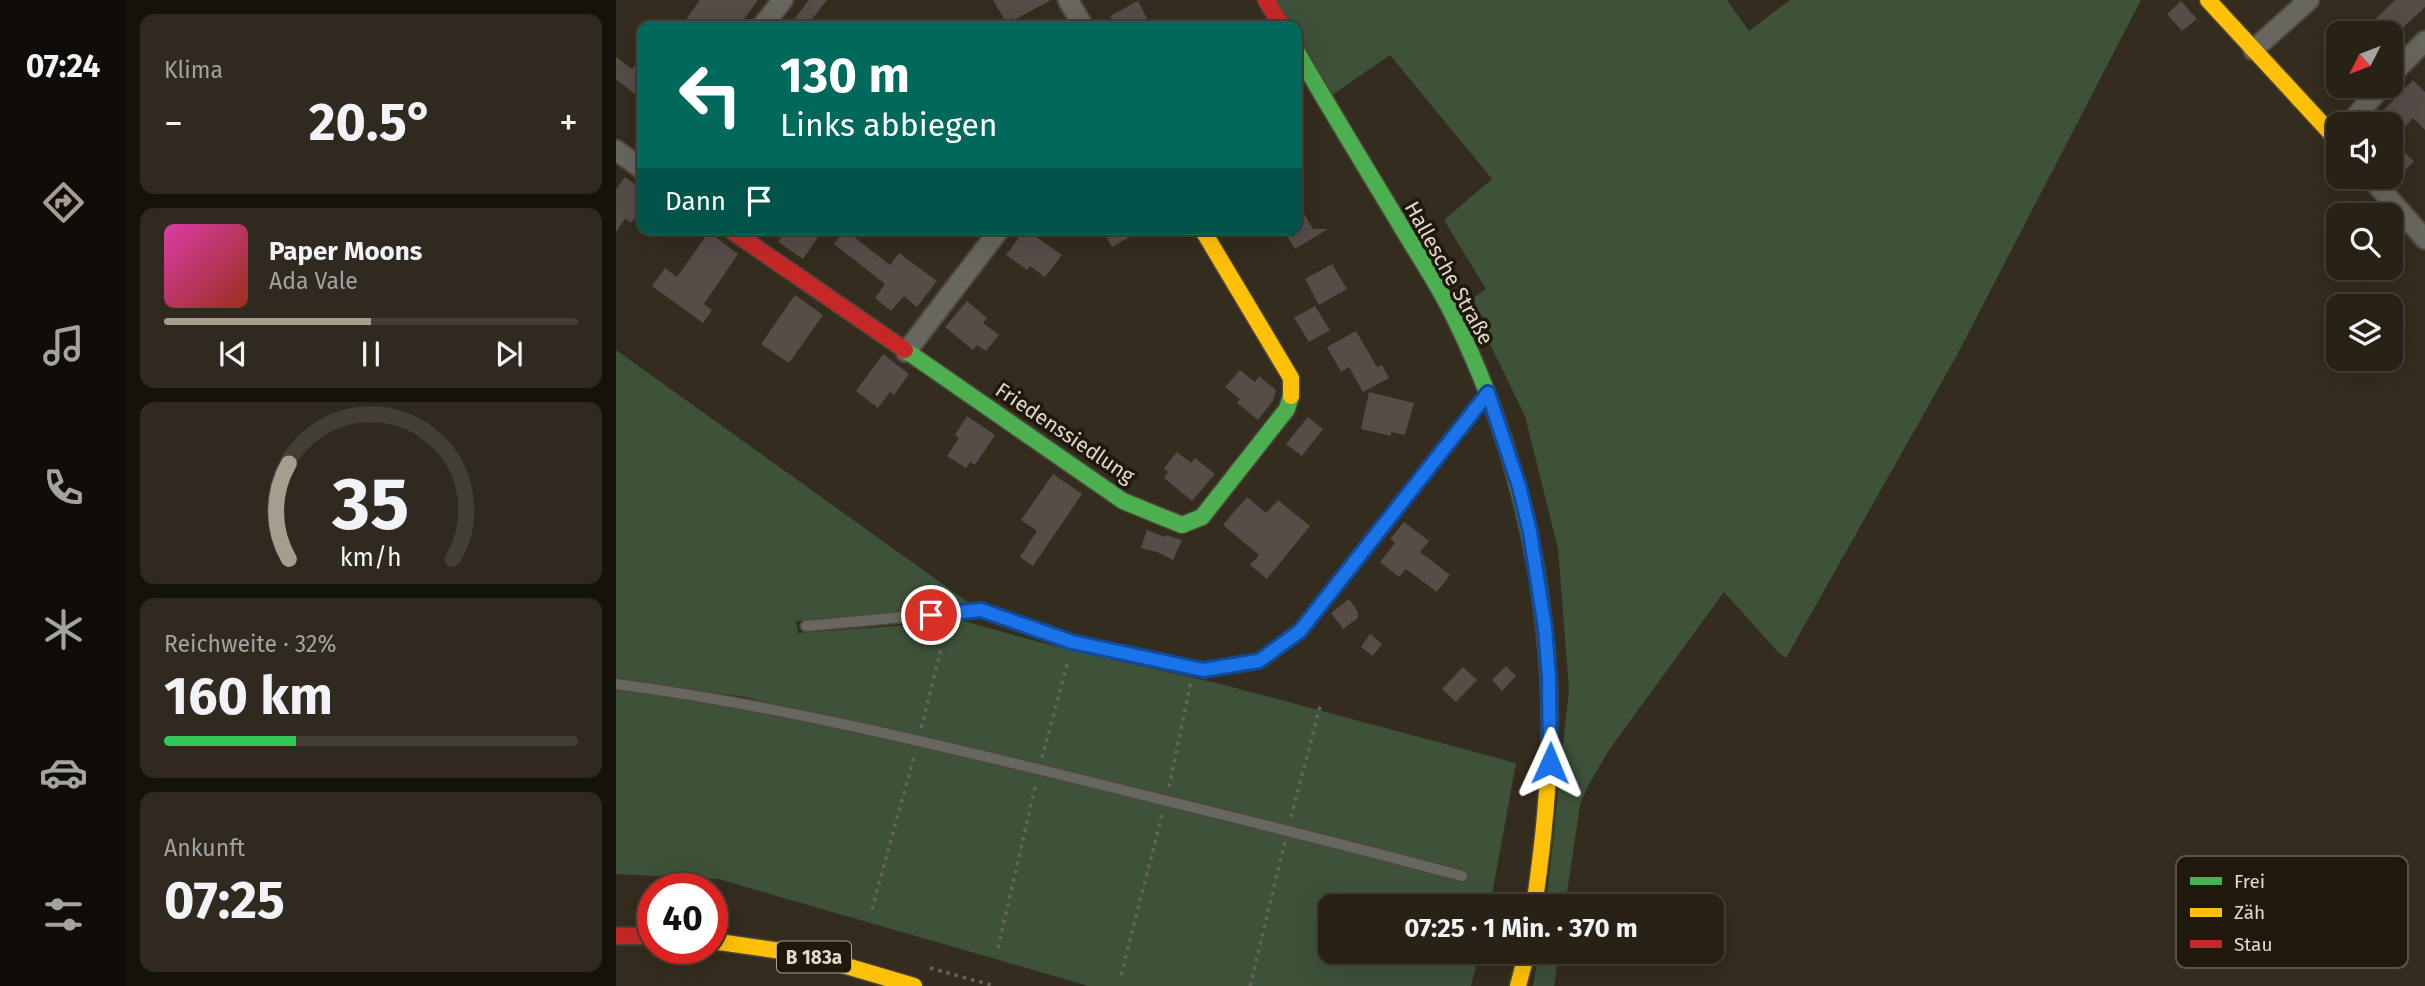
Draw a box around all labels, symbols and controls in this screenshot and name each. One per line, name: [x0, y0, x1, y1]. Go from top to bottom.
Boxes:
north arrow: [2326, 21, 2403, 98]
map controls: [2326, 21, 2403, 371]
text: 130 m: [780, 46, 910, 105]
text: 07:24: [26, 47, 100, 85]
icon: left: [665, 49, 756, 140]
text: Klima: [164, 56, 223, 84]
text: 20.5°: [309, 91, 433, 154]
text: −: [164, 100, 183, 146]
text: +: [559, 100, 578, 146]
text: Links abbiegen: [780, 106, 998, 144]
button: sound: [2326, 112, 2403, 189]
icon: directions: [39, 178, 88, 227]
icon: arrive: [740, 182, 778, 220]
text: Dann: [665, 186, 726, 217]
street label: Hallesche Straße: [1399, 197, 1499, 349]
button: search: [2326, 203, 2403, 280]
text: Paper Moons: [269, 236, 422, 267]
text: Ada Vale: [269, 267, 358, 295]
button: layers: [2326, 294, 2403, 371]
icon: music: [39, 321, 88, 370]
icon: previous: [214, 335, 252, 373]
icon: pause: [352, 335, 390, 373]
icon: next: [490, 335, 528, 373]
street label: Friedenssiedlung: [990, 377, 1140, 489]
text: 35: [332, 461, 409, 548]
icon: phone: [39, 463, 88, 512]
text: km/h: [340, 543, 402, 573]
pin: [901, 585, 961, 645]
icon: arrive: [912, 596, 950, 634]
icon: climate: [39, 605, 88, 654]
text: Reichweite · 32%: [164, 630, 336, 658]
text: 160 km: [164, 665, 333, 728]
position arrow: [1513, 726, 1587, 800]
icon: car: [39, 748, 88, 797]
text: Ankunft: [164, 834, 245, 862]
legend: [2176, 856, 2408, 968]
text: 07:25: [164, 869, 285, 932]
text: Frei: [2234, 870, 2265, 893]
speed limit sign: 40: [637, 873, 728, 964]
icon: filters: [39, 890, 88, 939]
text: Zäh: [2234, 901, 2265, 924]
text: 07:25 · 1 Min. · 370 m: [1404, 913, 1638, 944]
text: Stau: [2234, 933, 2272, 956]
road number: B 183a: [777, 942, 851, 973]

